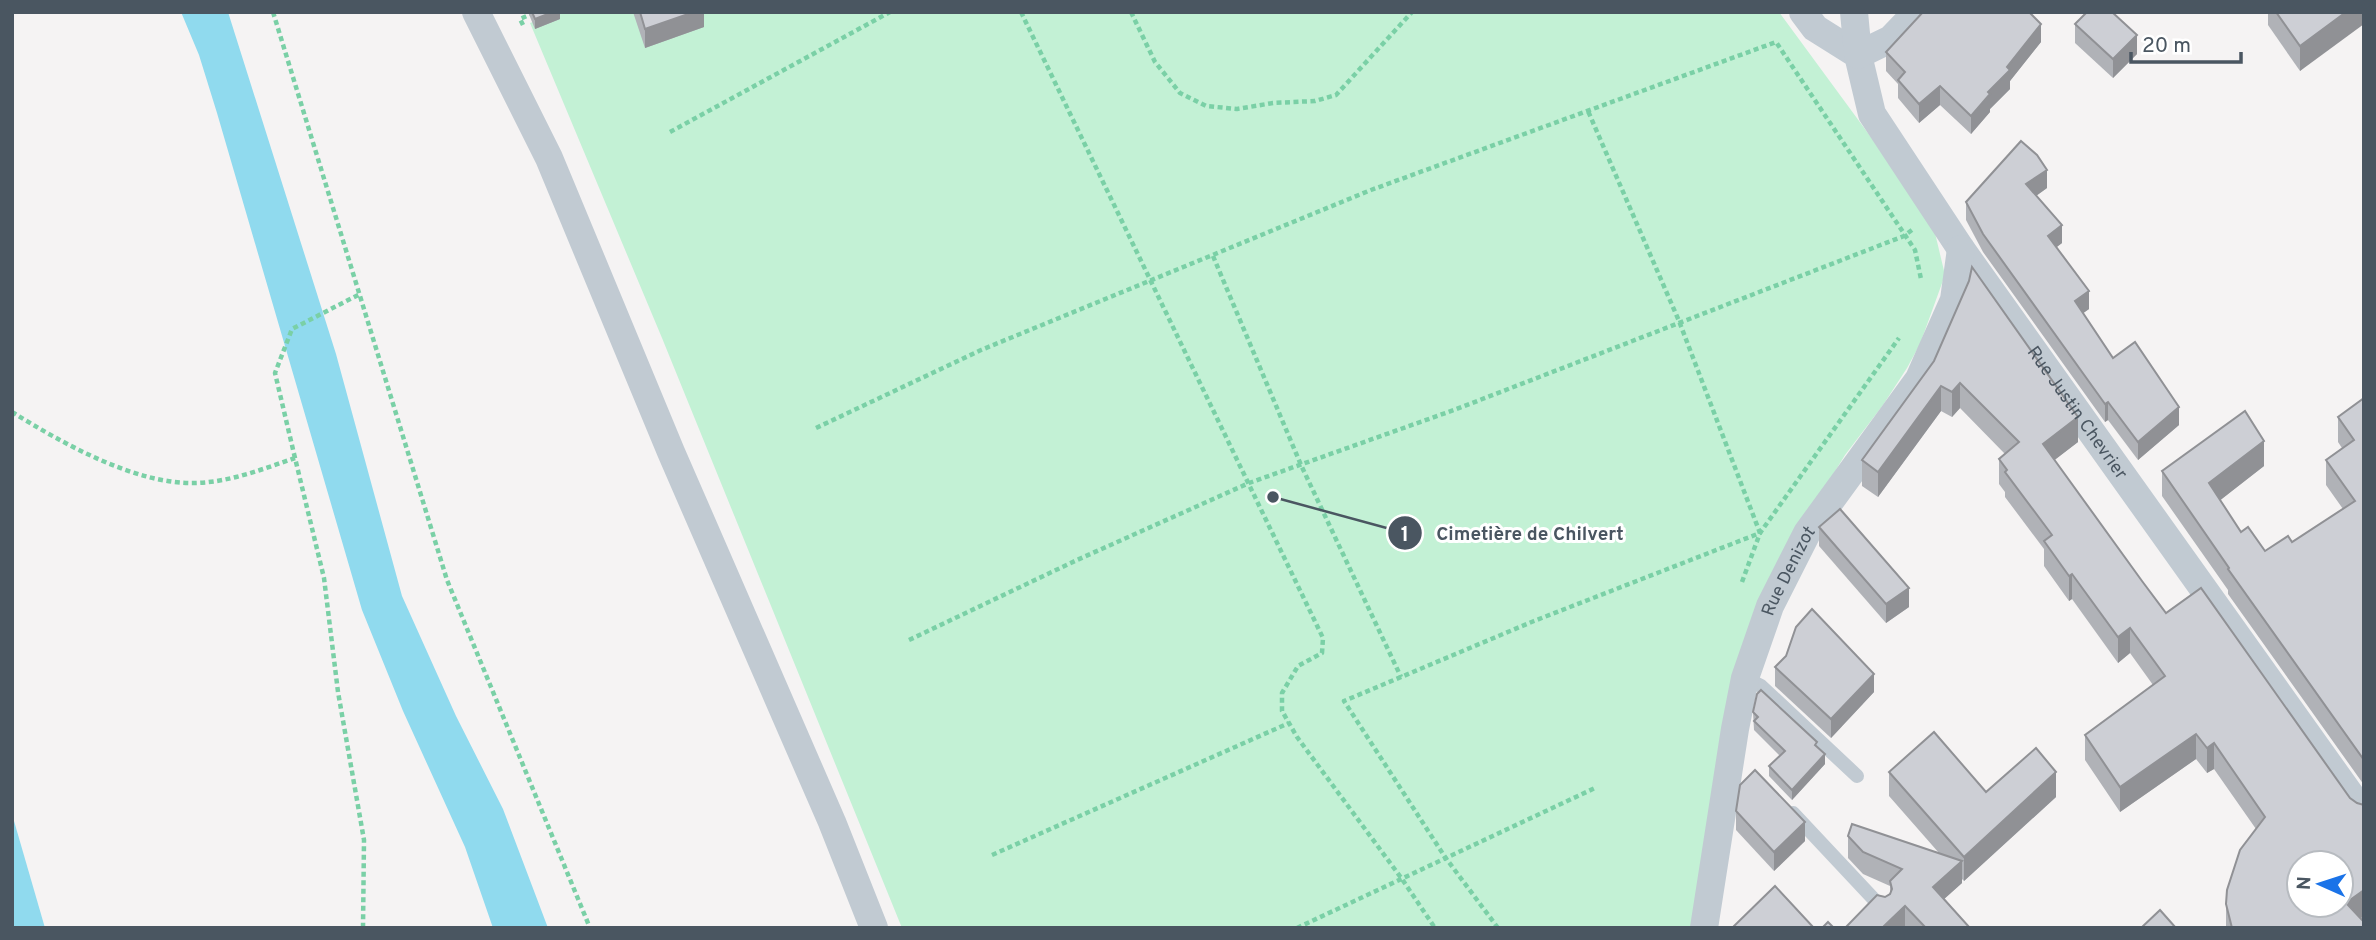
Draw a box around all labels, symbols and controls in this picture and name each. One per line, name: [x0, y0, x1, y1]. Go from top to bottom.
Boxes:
scale bar: [2131, 21, 2241, 65]
text: 20 m: [2142, 33, 2191, 60]
street label: Rue Justin Chevrier: [2021, 342, 2132, 485]
callout: Cimetière de Chilvert: [1388, 513, 1638, 553]
text: 1: [1401, 522, 1409, 549]
street label: Rue Denizot: [1757, 522, 1821, 619]
text: Cimetière de Chilvert: [1436, 523, 1624, 547]
north arrow: [2285, 849, 2355, 919]
text: N: [2293, 876, 2317, 891]

